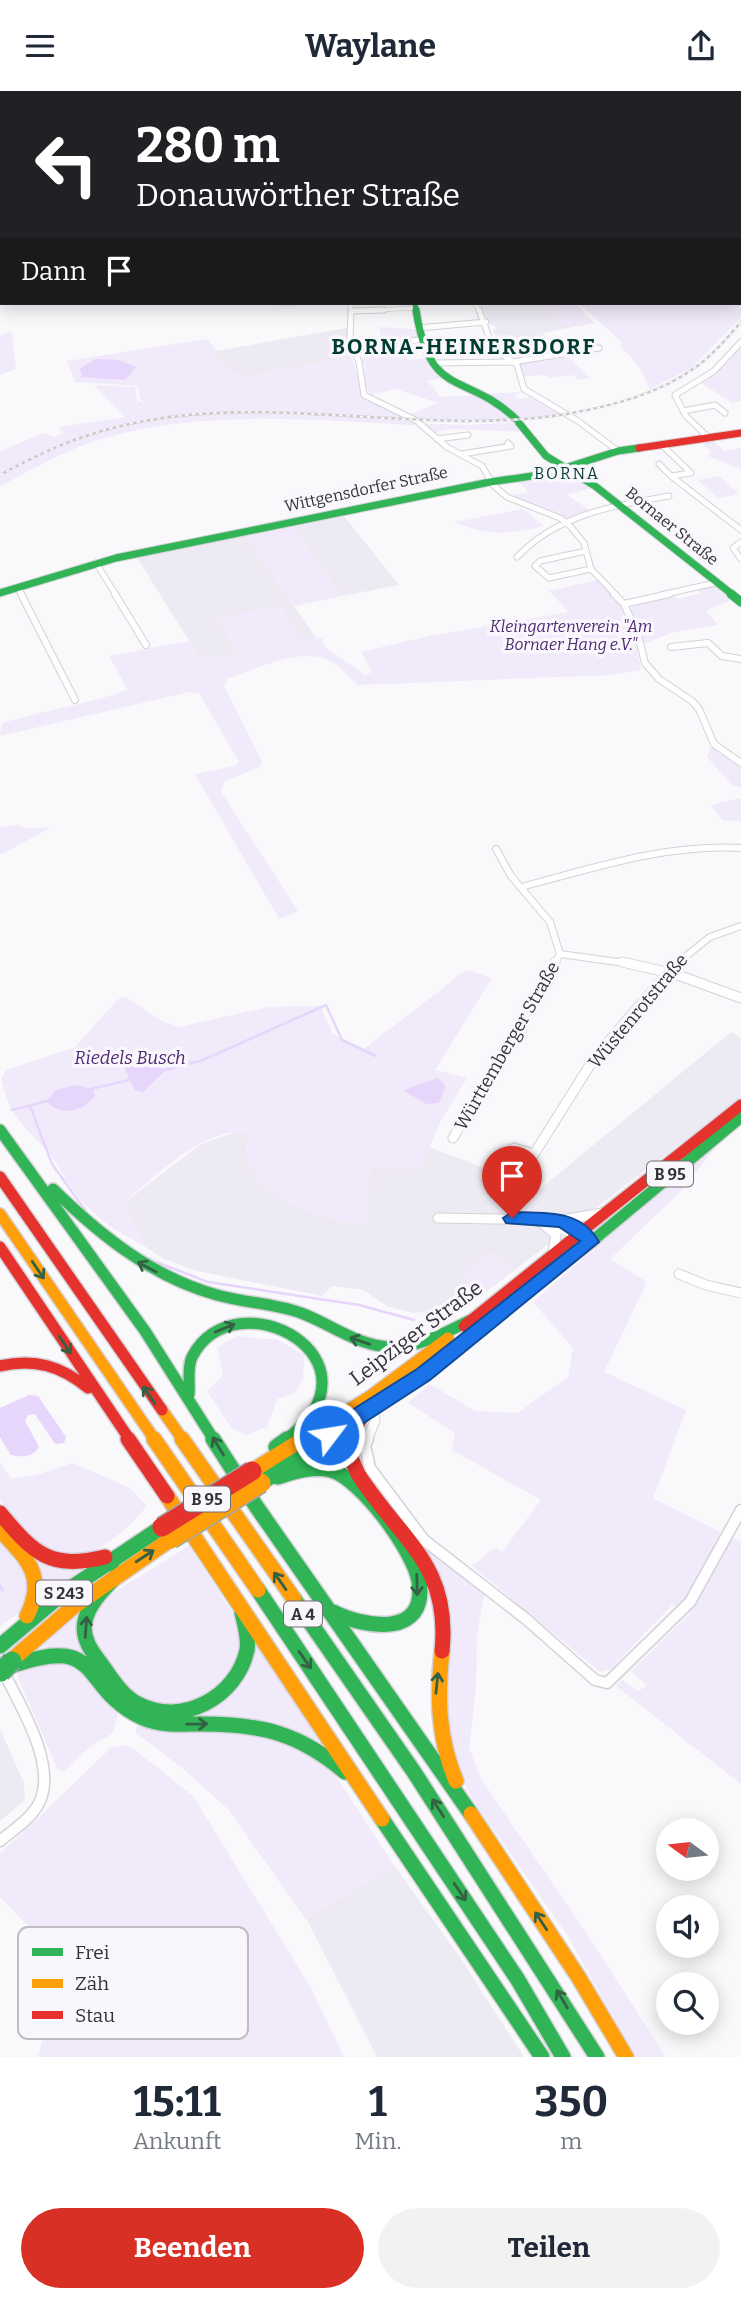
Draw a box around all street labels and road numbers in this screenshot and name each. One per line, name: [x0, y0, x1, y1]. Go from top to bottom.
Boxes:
street label: Wittgensdorfer Straße: [283, 462, 449, 516]
street label: Bornaer Straße: [622, 483, 722, 569]
street label: Wüstenrotstraße: [584, 949, 692, 1073]
street label: Württemberger Straße: [450, 958, 564, 1134]
road number: B 95: [647, 1161, 693, 1187]
street label: Leipziger Straße: [345, 1275, 487, 1391]
road number: B 95: [184, 1487, 230, 1511]
road number: S 243: [36, 1581, 92, 1605]
road number: A 4: [284, 1602, 322, 1627]

